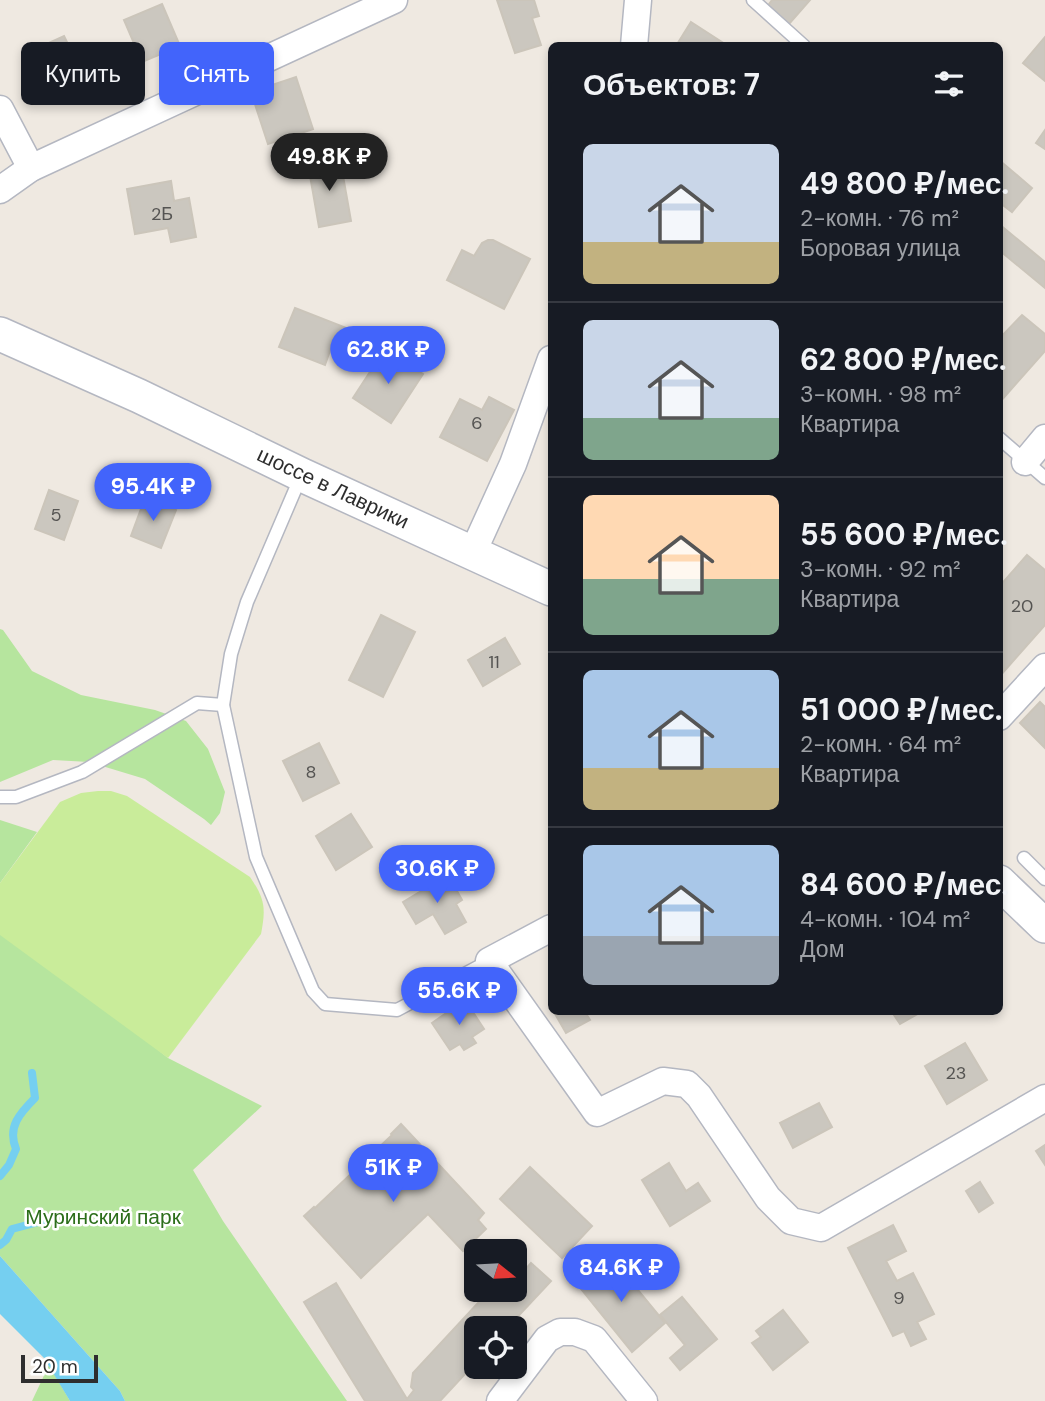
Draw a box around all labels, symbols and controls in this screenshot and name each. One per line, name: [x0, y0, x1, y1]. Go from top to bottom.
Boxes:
chip: Купить: [21, 42, 145, 105]
chip: Снять: [159, 42, 274, 105]
text: Объектов: 7: [583, 65, 760, 104]
icon: filters: [930, 65, 968, 103]
pin: 49.8K ₽: [264, 134, 394, 193]
text: 49.8K ₽: [287, 141, 371, 171]
text: 49 800 ₽/мес.: [800, 164, 1009, 203]
icon: home: [639, 172, 723, 256]
house number: 2Б: [151, 202, 173, 226]
text: 2-комн. · 76 m²: [800, 203, 959, 233]
text: Боровая улица: [800, 233, 960, 263]
pin: 62.8K ₽: [323, 326, 453, 386]
text: 62.8K ₽: [346, 334, 430, 364]
text: 62 800 ₽/мес.: [800, 340, 1007, 379]
icon: home: [639, 348, 723, 432]
text: 3-комн. · 98 m²: [800, 379, 961, 409]
text: Квартира: [800, 409, 899, 439]
house number: 6: [471, 411, 483, 435]
street label: шоссе в Лаврики: [253, 441, 413, 535]
pin: 95.4K ₽: [88, 463, 218, 523]
text: 95.4K ₽: [110, 471, 196, 501]
house number: 5: [51, 503, 61, 527]
text: 55 600 ₽/мес.: [800, 515, 1008, 554]
icon: home: [639, 523, 723, 607]
text: 3-комн. · 92 m²: [800, 554, 961, 584]
text: Квартира: [800, 584, 899, 614]
house number: 20: [1011, 594, 1033, 618]
house number: 11: [488, 650, 500, 674]
text: 51 000 ₽/мес.: [800, 690, 1002, 729]
icon: home: [639, 698, 723, 782]
text: 2-комн. · 64 m²: [800, 729, 961, 759]
text: Квартира: [800, 759, 899, 789]
house number: 8: [306, 760, 316, 784]
pin: 30.6K ₽: [372, 846, 502, 905]
text: 30.6K ₽: [395, 853, 479, 883]
text: 84 600 ₽/мес.: [800, 865, 1009, 904]
icon: home: [639, 873, 723, 957]
text: 4-комн. · 104 m²: [800, 904, 970, 934]
text: Дом: [800, 934, 844, 964]
pin: 55.6K ₽: [394, 968, 524, 1027]
text: 55.6K ₽: [417, 975, 501, 1005]
house number: 23: [945, 1061, 967, 1085]
pin: 51K ₽: [344, 1144, 442, 1204]
text: 51K ₽: [364, 1152, 422, 1182]
park label: Муринский парк: [25, 1203, 182, 1231]
north arrow: [464, 1239, 527, 1302]
map controls: [464, 1239, 527, 1379]
pin: 84.6K ₽: [556, 1244, 686, 1304]
text: 84.6K ₽: [579, 1252, 663, 1282]
house number: 9: [893, 1286, 905, 1310]
button: locate: [464, 1316, 527, 1379]
scale bar: [21, 1352, 98, 1384]
text: 20 m: [32, 1354, 78, 1379]

